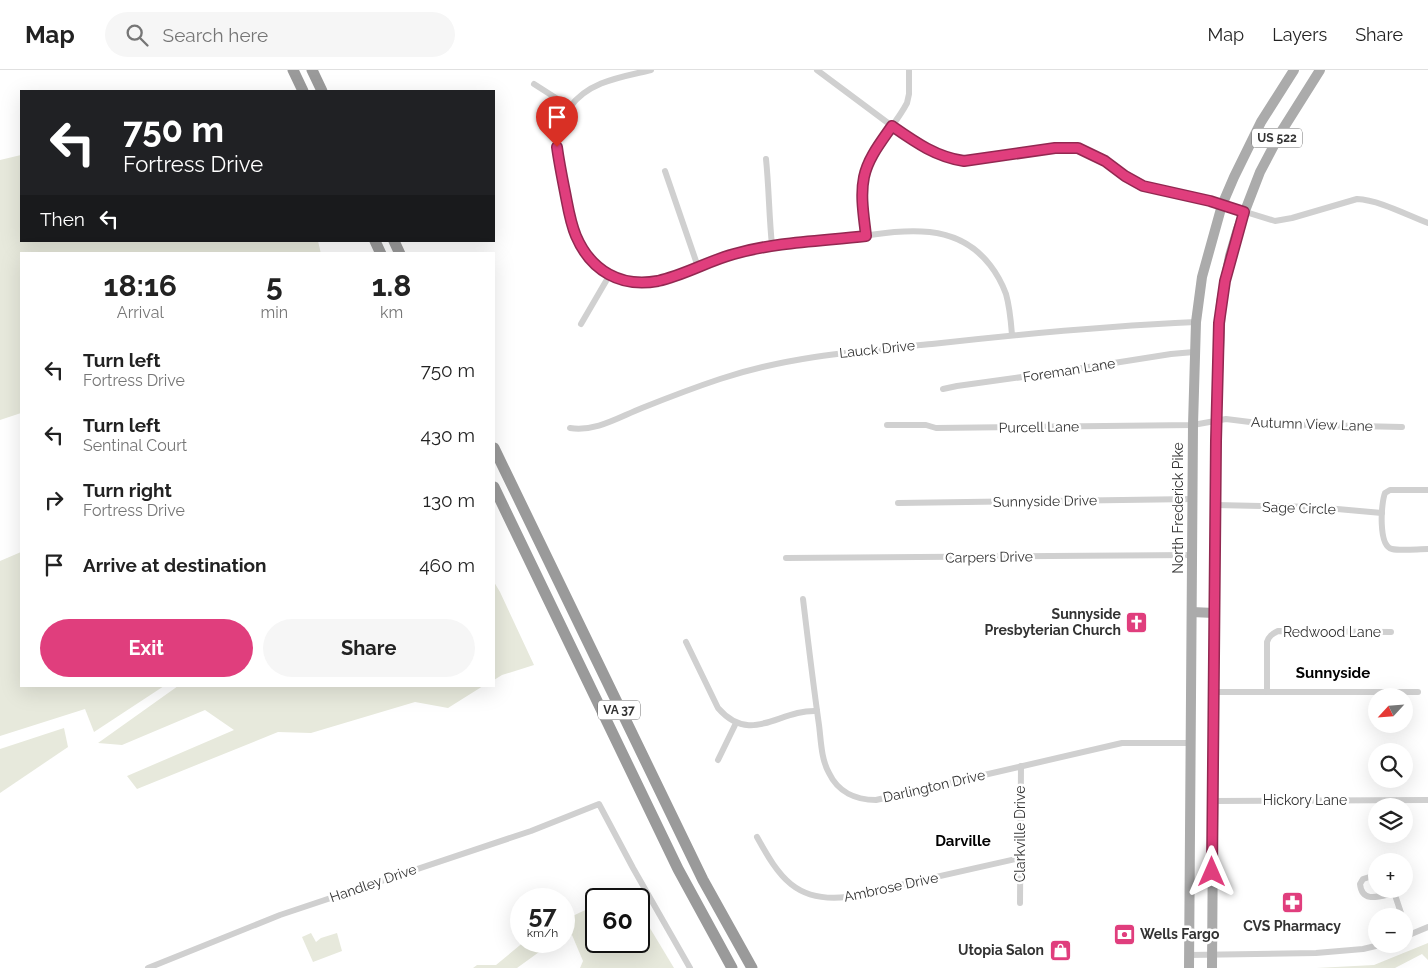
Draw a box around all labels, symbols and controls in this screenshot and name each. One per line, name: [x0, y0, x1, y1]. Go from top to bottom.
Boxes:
search box: [105, 12, 455, 57]
text: Map: [25, 20, 75, 49]
icon: search: [123, 21, 151, 49]
text: Search here: [163, 24, 268, 46]
text: Map: [1208, 24, 1244, 45]
text: Layers: [1272, 24, 1327, 45]
text: Share: [1355, 24, 1403, 45]
pin: [536, 96, 578, 147]
icon: arrive: [543, 103, 571, 131]
text: 750 m: [123, 109, 224, 150]
icon: left: [40, 110, 105, 175]
road number: US 522: [1252, 128, 1302, 148]
text: Fortress Drive: [123, 151, 263, 177]
icon: left: [95, 205, 123, 233]
text: Then: [40, 208, 85, 230]
text: 18:16: [104, 268, 177, 303]
text: 5: [266, 268, 283, 303]
text: 1.8: [372, 268, 411, 303]
text: Arrival: [117, 303, 164, 322]
text: min: [261, 303, 288, 322]
text: km: [380, 303, 403, 322]
street label: Lauck Drive: [838, 337, 916, 361]
text: Turn left: [83, 349, 160, 371]
street label: Foreman Lane: [1022, 355, 1116, 385]
icon: left: [40, 356, 68, 384]
text: 750 m: [421, 359, 475, 381]
text: Fortress Drive: [83, 371, 185, 390]
text: Turn left: [83, 414, 160, 436]
street label: Autumn View Lane: [1251, 414, 1373, 434]
street label: Purcell Lane: [999, 418, 1079, 436]
icon: left: [40, 421, 68, 449]
text: 430 m: [421, 424, 475, 446]
text: Sentinal Court: [83, 436, 187, 455]
street label: North Frederick Pike: [1170, 442, 1186, 574]
text: Turn right: [83, 479, 172, 501]
icon: right: [40, 486, 68, 514]
text: 130 m: [423, 489, 475, 511]
street label: Sunnyside Drive: [993, 492, 1097, 510]
street label: Sage Circle: [1262, 499, 1336, 517]
text: Fortress Drive: [83, 501, 185, 520]
street label: Carpers Drive: [945, 548, 1033, 566]
icon: arrive: [40, 551, 68, 579]
text: Arrive at destination: [83, 554, 267, 576]
text: 460 m: [419, 554, 475, 576]
place label: Sunnyside Presbyterian Church: [984, 606, 1122, 638]
church icon: Sunnyside Presbyterian Church: [1125, 610, 1149, 634]
button: Exit: [40, 619, 253, 677]
button: Share: [263, 619, 475, 677]
street label: Redwood Lane: [1283, 624, 1381, 640]
district label: Sunnyside: [1296, 664, 1370, 682]
north arrow: [1368, 688, 1412, 732]
map controls: [1368, 688, 1413, 953]
road number: VA 37: [598, 700, 640, 720]
button: search: [1368, 743, 1413, 788]
street label: Darlington Drive: [881, 766, 987, 806]
street label: Clarkville Drive: [1012, 786, 1028, 882]
street label: Hickory Lane: [1263, 792, 1347, 808]
button: layers: [1368, 798, 1413, 843]
district label: Darville: [935, 832, 991, 850]
position arrow: [1185, 845, 1237, 897]
button: +: [1368, 853, 1413, 898]
street label: Handley Drive: [327, 861, 419, 905]
street label: Ambrose Drive: [842, 869, 940, 905]
speed limit sign: 60: [585, 888, 650, 953]
pharmacy icon: CVS Pharmacy: [1280, 891, 1304, 915]
text: 57: [529, 899, 556, 929]
button: −: [1368, 908, 1413, 953]
place label: CVS Pharmacy: [1243, 918, 1341, 934]
bank icon: Wells Fargo: [1112, 922, 1136, 946]
text: km/h: [527, 926, 558, 940]
place label: Wells Fargo: [1140, 926, 1220, 942]
shop icon: Utopia Salon: [1048, 938, 1072, 962]
place label: Utopia Salon: [958, 942, 1044, 958]

